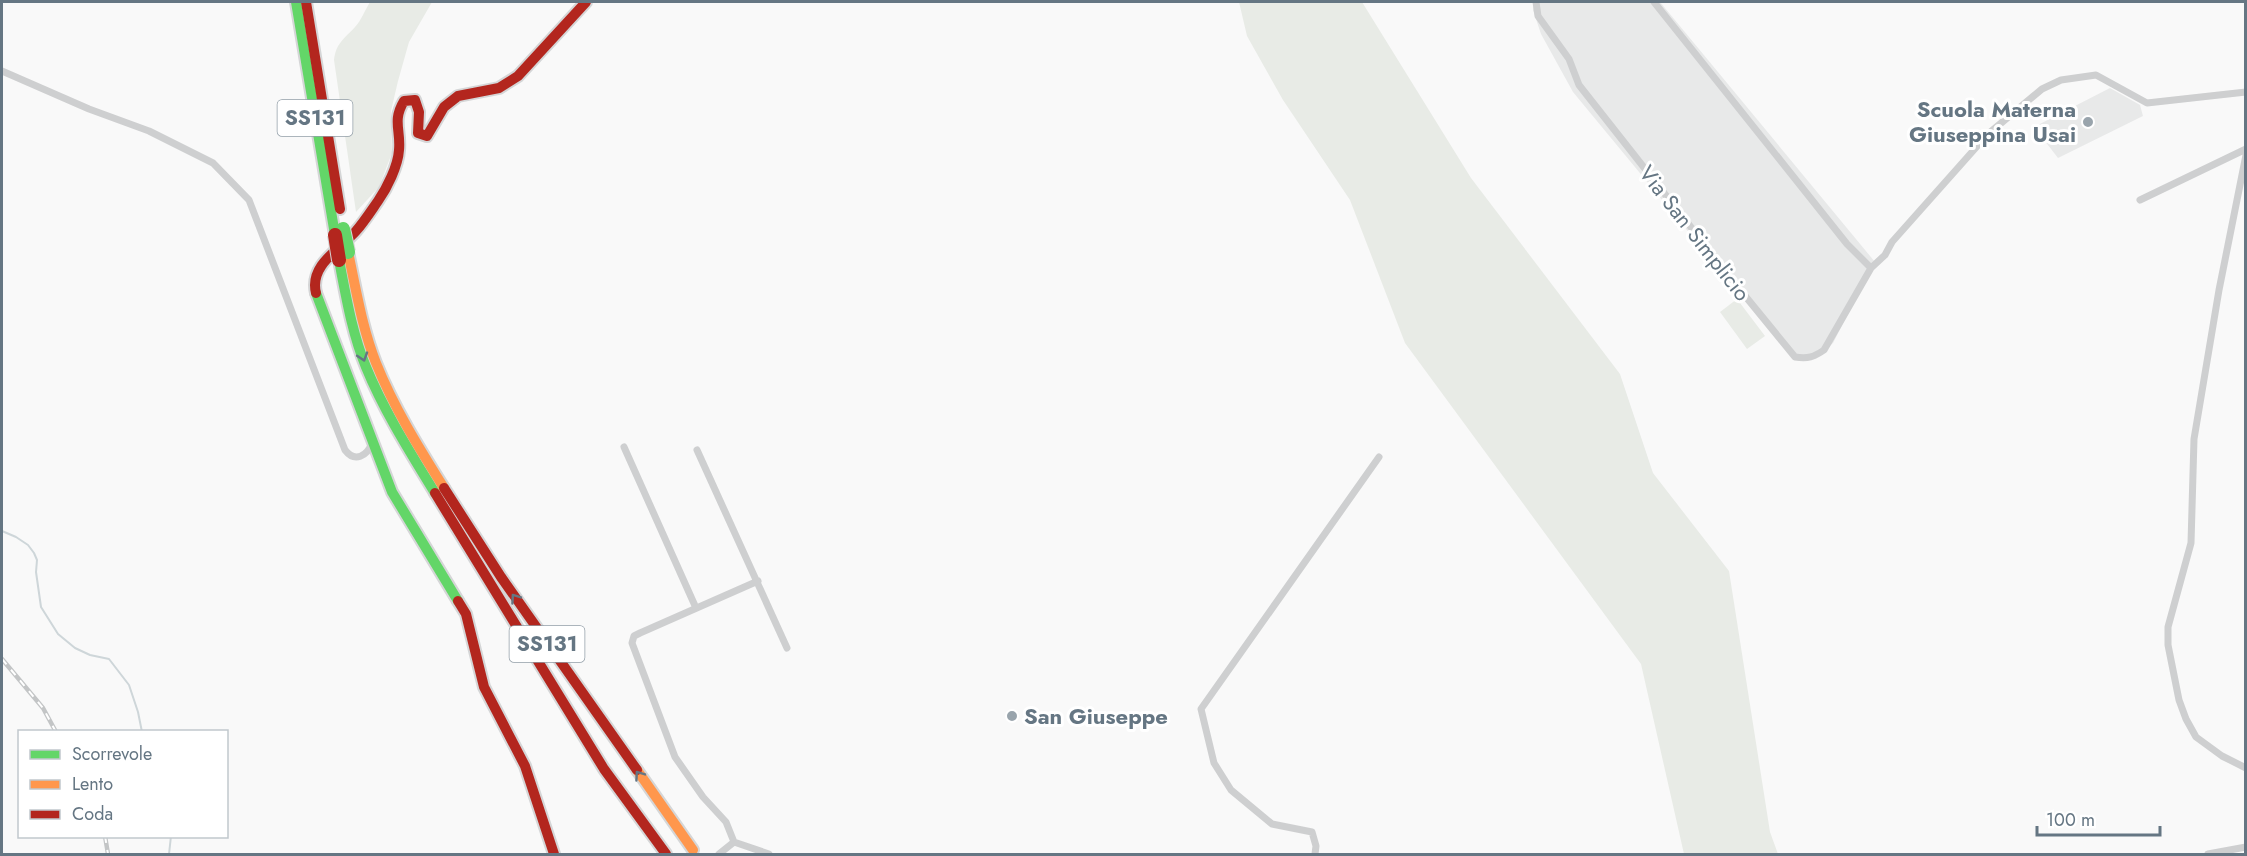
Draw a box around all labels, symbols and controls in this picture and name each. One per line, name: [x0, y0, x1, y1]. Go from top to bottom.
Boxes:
place label: Scuola Materna Giuseppina Usai: [1909, 93, 2076, 150]
road number: SS131: [278, 100, 352, 136]
marker: Scuola Materna Giuseppina Usai: [2081, 115, 2095, 129]
street label: Via San Simplicio: [1632, 158, 1758, 308]
one-way arrow: [356, 351, 368, 362]
one-way arrow: [511, 594, 522, 605]
road number: SS131: [510, 626, 584, 662]
place label: San Giuseppe: [1024, 700, 1168, 732]
marker: San Giuseppe: [1005, 709, 1019, 723]
legend: [18, 730, 228, 838]
text: Scorrevole: [72, 741, 152, 767]
text: Lento: [72, 771, 113, 797]
one-way arrow: [635, 771, 646, 782]
scale bar: [2037, 799, 2160, 837]
text: Coda: [72, 801, 113, 827]
text: 100 m: [2046, 807, 2095, 833]

